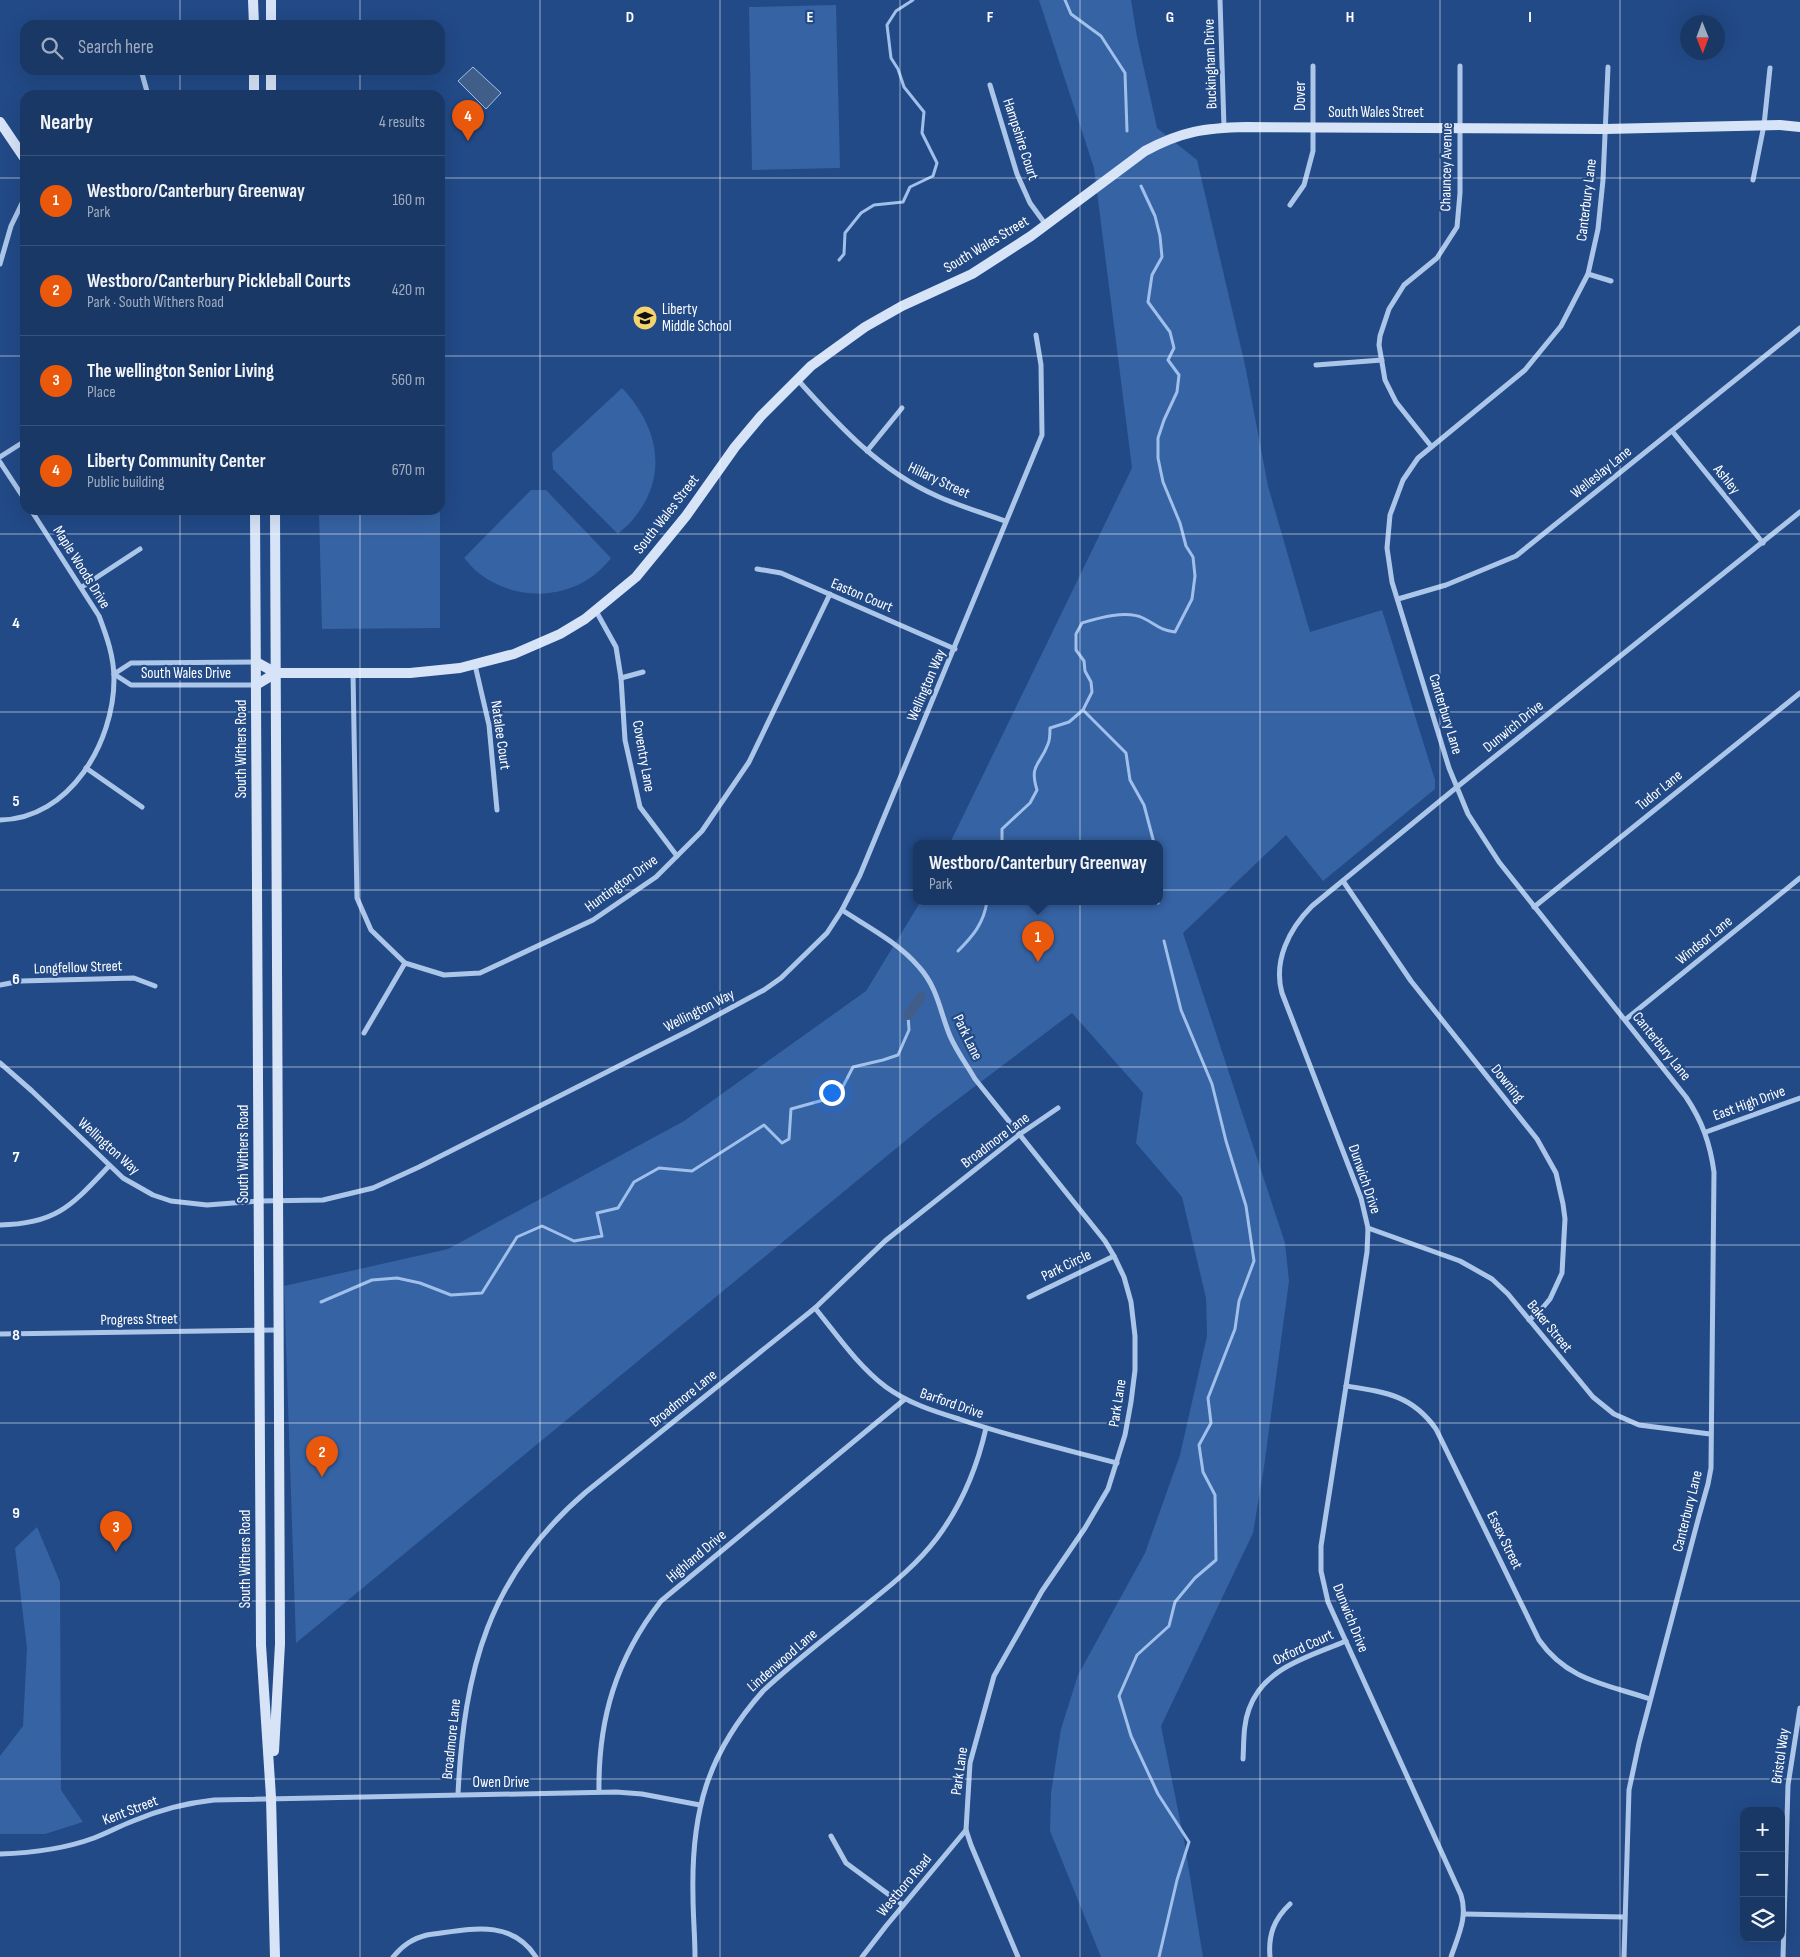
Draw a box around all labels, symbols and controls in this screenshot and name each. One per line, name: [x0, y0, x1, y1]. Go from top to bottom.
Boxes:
text: D: [626, 8, 634, 27]
text: E: [807, 8, 814, 27]
text: F: [987, 8, 994, 27]
text: G: [1166, 8, 1174, 27]
text: H: [1346, 8, 1354, 27]
text: I: [1528, 8, 1532, 27]
north arrow: [1680, 15, 1725, 60]
street label: Buckingham Drive: [1199, 19, 1222, 109]
search box: [20, 20, 445, 75]
icon: search: [38, 34, 66, 62]
text: Search here: [78, 36, 154, 59]
street label: Dover: [1291, 81, 1310, 111]
street label: Hampshire Court: [998, 96, 1043, 183]
pin: 4: [452, 100, 484, 141]
street label: South Wales Street: [1328, 103, 1424, 122]
text: Nearby: [40, 110, 93, 135]
text: 4 results: [379, 113, 425, 132]
street label: Chauncey Avenue: [1436, 122, 1457, 212]
street label: Canterbury Lane: [1572, 158, 1601, 242]
text: Westboro/Canterbury Greenway: [87, 180, 305, 203]
text: 1: [53, 191, 59, 210]
text: 160 m: [392, 191, 425, 210]
text: Park: [87, 203, 110, 222]
street label: South Wales Street: [940, 211, 1033, 277]
text: Westboro/Canterbury Pickleball Courts: [87, 270, 351, 293]
text: 2: [52, 281, 60, 300]
text: 420 m: [392, 281, 425, 300]
text: Park · South Withers Road: [87, 293, 224, 312]
place label: Liberty Middle School: [662, 300, 732, 336]
school or university icon: Liberty Middle School: [632, 305, 658, 331]
text: The wellington Senior Living: [87, 360, 274, 383]
text: 3: [52, 371, 60, 390]
text: 560 m: [392, 371, 425, 390]
text: Place: [87, 383, 116, 402]
street label: Welleslay Lane: [1567, 442, 1636, 503]
text: Liberty Community Center: [87, 450, 266, 473]
street label: Hillary Street: [905, 458, 973, 503]
street label: Ashley: [1708, 460, 1744, 498]
text: 4: [52, 461, 60, 480]
text: 670 m: [392, 461, 425, 480]
street label: South Wales Street: [629, 470, 704, 558]
text: Public building: [87, 473, 164, 492]
street label: Maple Woods Drive: [49, 522, 115, 612]
street label: Easton Court: [828, 574, 896, 617]
text: 4: [12, 614, 20, 633]
street label: Wellington Way: [903, 646, 950, 724]
street label: South Wales Drive: [141, 664, 231, 683]
street label: Canterbury Lane: [1424, 672, 1467, 757]
street label: Dunwich Drive: [1479, 696, 1547, 757]
street label: Natalee Court: [486, 699, 515, 771]
street label: South Withers Road: [232, 700, 251, 798]
street label: Coventry Lane: [628, 719, 659, 793]
street label: Tudor Lane: [1632, 766, 1686, 815]
text: 5: [12, 792, 20, 811]
popup: [913, 840, 1163, 905]
street label: Huntington Drive: [581, 850, 662, 916]
text: Westboro/Canterbury Greenway: [929, 852, 1147, 875]
text: Park: [929, 875, 952, 894]
street label: Windsor Lane: [1672, 912, 1736, 969]
pin: 1: [1022, 921, 1054, 962]
street label: Longfellow Street: [34, 956, 123, 979]
text: 6: [12, 970, 20, 989]
street label: Wellington Way: [661, 984, 738, 1036]
street label: Canterbury Lane: [1628, 1008, 1695, 1085]
street label: Park Lane: [948, 1011, 987, 1063]
street label: Downing: [1487, 1060, 1529, 1106]
your location: [819, 1080, 845, 1106]
street label: East High Drive: [1710, 1082, 1788, 1125]
street label: South Withers Road: [234, 1105, 253, 1203]
street label: Broadmore Lane: [957, 1108, 1033, 1172]
street label: Wellington Way: [74, 1114, 144, 1179]
street label: Dunwich Drive: [1344, 1142, 1385, 1216]
text: 7: [13, 1148, 20, 1167]
street label: Park Circle: [1038, 1245, 1094, 1286]
street label: Baker Street: [1523, 1296, 1577, 1357]
street label: Progress Street: [100, 1309, 178, 1330]
text: 8: [12, 1326, 20, 1345]
street label: Broadmore Lane: [646, 1365, 721, 1431]
street label: Park Lane: [1104, 1378, 1131, 1428]
street label: Barford Drive: [917, 1384, 986, 1423]
pin: 2: [306, 1436, 338, 1477]
street label: Canterbury Lane: [1668, 1469, 1707, 1554]
text: 9: [12, 1504, 20, 1523]
street label: Essex Street: [1482, 1508, 1527, 1573]
street label: South Withers Road: [236, 1510, 255, 1608]
pin: 3: [100, 1511, 132, 1552]
street label: Highland Drive: [662, 1526, 730, 1587]
street label: Dunwich Drive: [1328, 1581, 1373, 1655]
street label: Lindenwood Lane: [743, 1625, 821, 1696]
street label: Oxford Court: [1270, 1625, 1337, 1670]
street label: Broadmore Lane: [438, 1698, 465, 1780]
street label: Bristol Way: [1767, 1727, 1794, 1785]
street label: Park Lane: [947, 1746, 972, 1796]
street label: Owen Drive: [473, 1773, 529, 1792]
street label: Kent Street: [100, 1791, 161, 1830]
map controls: [1740, 1807, 1785, 1942]
button: +: [1740, 1807, 1785, 1852]
street label: Westboro Road: [873, 1850, 936, 1920]
button: −: [1740, 1852, 1785, 1897]
button: layers: [1740, 1897, 1785, 1942]

